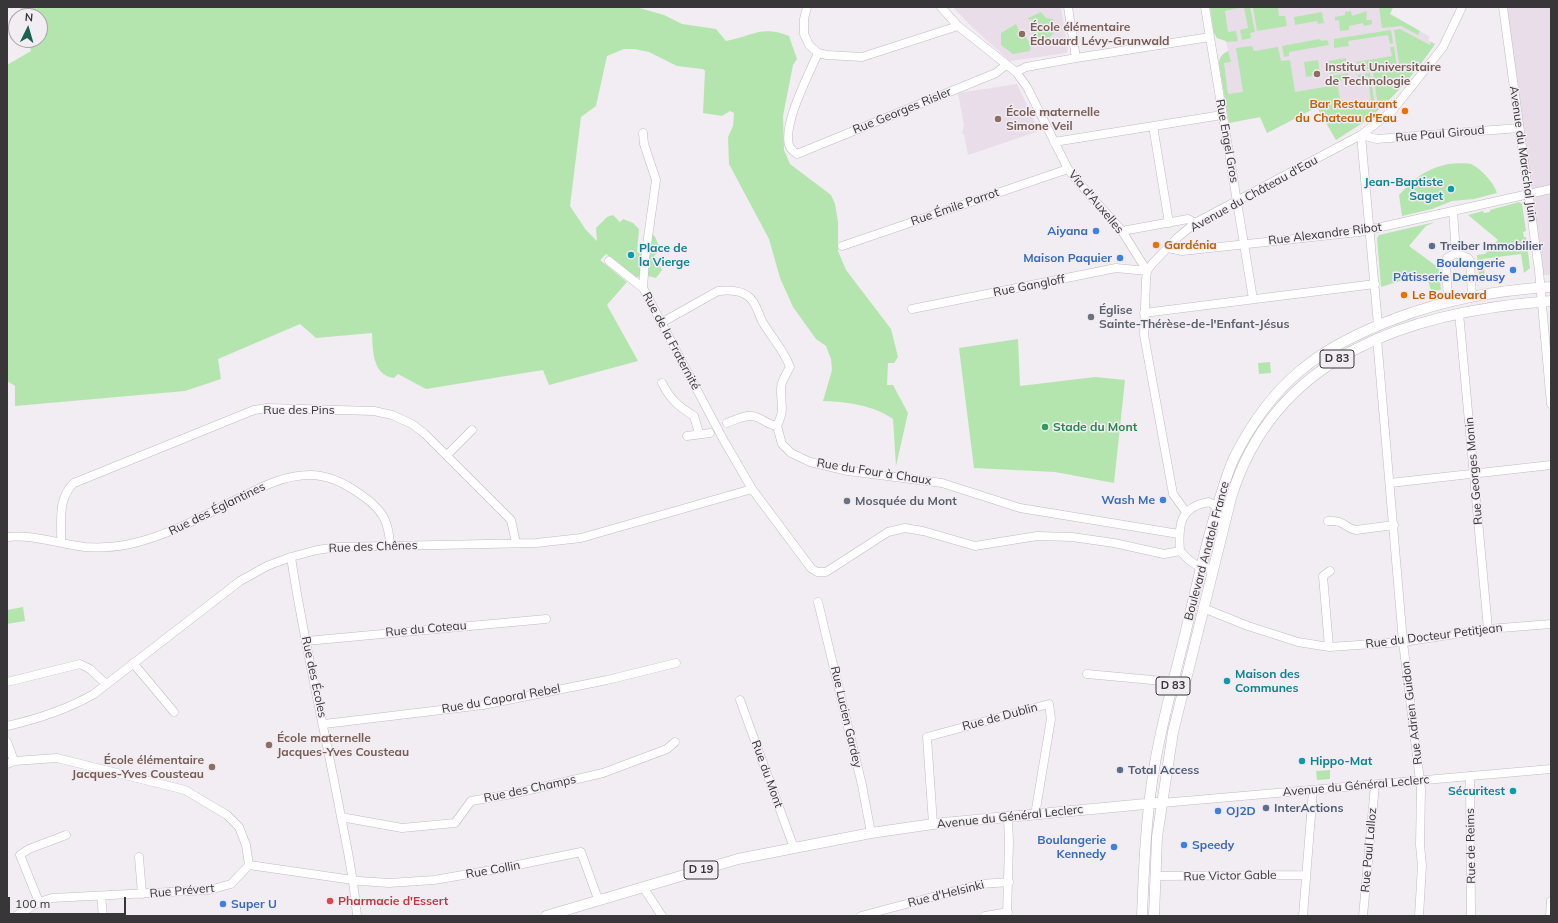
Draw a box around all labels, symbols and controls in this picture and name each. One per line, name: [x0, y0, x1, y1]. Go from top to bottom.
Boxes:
north arrow: [8, 8, 48, 48]
text: N: [24, 10, 34, 24]
place label: École élémentaire Édouard Lévy-Grunwald: [1030, 20, 1170, 48]
marker: École élémentaire Édouard Lévy-Grunwald: [1017, 29, 1027, 39]
place label: Institut Universitaire de Technologie: [1325, 60, 1441, 88]
marker: Institut Universitaire de Technologie: [1312, 69, 1322, 79]
street label: Rue Georges Risler: [851, 85, 953, 137]
street label: Avenue du Maréchal Juin: [1506, 85, 1540, 223]
place label: Bar Restaurant du Chateau d'Eau: [1295, 97, 1397, 125]
street label: Rue Engel Gros: [1213, 98, 1241, 184]
place label: École maternelle Simone Veil: [1006, 105, 1100, 133]
marker: Bar Restaurant du Chateau d'Eau: [1400, 106, 1410, 116]
marker: École maternelle Simone Veil: [993, 114, 1003, 124]
street label: Rue Paul Giroud: [1395, 123, 1485, 145]
street label: Avenue du Château d'Eau: [1188, 153, 1320, 235]
street label: Via d'Auxelles: [1065, 167, 1127, 237]
place label: Jean-Baptiste Saget: [1364, 175, 1443, 203]
marker: Jean-Baptiste Saget: [1446, 184, 1456, 194]
street label: Rue Émile Parrot: [909, 185, 1001, 229]
street label: Rue Alexandre Ribot: [1267, 220, 1383, 248]
place label: Aiyana: [1047, 224, 1088, 238]
marker: Aiyana: [1091, 226, 1101, 236]
place label: Gardénia: [1164, 238, 1217, 252]
place label: Treiber Immobilier: [1440, 239, 1543, 253]
marker: Gardénia: [1151, 240, 1161, 250]
place label: Place de la Vierge: [639, 241, 690, 269]
marker: Treiber Immobilier: [1427, 241, 1437, 251]
marker: Place de la Vierge: [626, 250, 636, 260]
place label: Maison Paquier: [1023, 251, 1112, 265]
marker: Maison Paquier: [1115, 253, 1125, 263]
place label: Boulangerie Pâtisserie Demeusy: [1393, 256, 1505, 284]
marker: Boulangerie Pâtisserie Demeusy: [1508, 265, 1518, 275]
street label: Rue Gangloff: [992, 272, 1066, 300]
place label: Le Boulevard: [1412, 288, 1487, 302]
street label: Rue de la Fraternité: [639, 290, 703, 392]
marker: Le Boulevard: [1399, 290, 1409, 300]
place label: Église Sainte-Thérèse-de-l'Enfant-Jésus: [1099, 303, 1289, 331]
marker: Église Sainte-Thérèse-de-l'Enfant-Jésus: [1086, 312, 1096, 322]
road number: D 83: [1320, 350, 1354, 368]
street label: Rue des Pins: [263, 403, 335, 417]
street label: Rue Georges Monin: [1462, 416, 1486, 526]
place label: Stade du Mont: [1053, 420, 1137, 434]
marker: Stade du Mont: [1040, 422, 1050, 432]
street label: Rue du Four à Chaux: [816, 456, 932, 488]
street label: Rue des Églantines: [166, 479, 268, 539]
street label: Boulevard Anatole France: [1181, 480, 1233, 622]
place label: Wash Me: [1101, 493, 1155, 507]
place label: Mosquée du Mont: [855, 494, 957, 508]
marker: Wash Me: [1158, 495, 1168, 505]
marker: Mosquée du Mont: [842, 496, 852, 506]
street label: Rue des Chênes: [328, 538, 418, 556]
street label: Rue du Coteau: [385, 618, 467, 640]
street label: Rue du Docteur Petitjean: [1365, 620, 1503, 652]
street label: Rue des Écoles: [298, 635, 330, 719]
street label: Rue Adrien Guidon: [1398, 660, 1426, 766]
street label: Rue Lucien Gardey: [827, 665, 865, 769]
place label: Maison des Communes: [1235, 667, 1300, 695]
marker: Maison des Communes: [1222, 676, 1232, 686]
road number: D 83: [1156, 677, 1190, 695]
street label: Rue du Caporal Rebel: [441, 681, 561, 717]
street label: Rue de Dublin: [961, 700, 1039, 734]
place label: École maternelle Jacques-Yves Cousteau: [277, 731, 409, 759]
street label: Rue du Mont: [748, 738, 786, 810]
marker: École maternelle Jacques-Yves Cousteau: [264, 740, 274, 750]
place label: École élémentaire Jacques-Yves Cousteau: [72, 753, 204, 781]
place label: Hippo-Mat: [1310, 754, 1372, 768]
marker: Hippo-Mat: [1297, 756, 1307, 766]
marker: École élémentaire Jacques-Yves Cousteau: [207, 762, 217, 772]
place label: Total Access: [1128, 763, 1199, 777]
marker: Total Access: [1115, 765, 1125, 775]
street label: Rue des Champs: [483, 772, 577, 806]
street label: Avenue du Général Leclerc: [1282, 772, 1430, 800]
place label: Sécuritest: [1448, 784, 1505, 798]
marker: Sécuritest: [1508, 786, 1518, 796]
place label: InterActions: [1274, 801, 1343, 815]
street label: Avenue du Général Leclerc: [936, 802, 1084, 832]
marker: InterActions: [1261, 803, 1271, 813]
place label: OJ2D: [1226, 804, 1256, 818]
marker: OJ2D: [1213, 806, 1223, 816]
street label: Rue Paul Lalloz: [1358, 807, 1380, 893]
street label: Rue de Reims: [1463, 808, 1479, 884]
place label: Boulangerie Kennedy: [1037, 833, 1106, 861]
place label: Speedy: [1192, 838, 1234, 852]
marker: Speedy: [1179, 840, 1189, 850]
marker: Boulangerie Kennedy: [1109, 842, 1119, 852]
street label: Rue Collin: [465, 858, 521, 882]
road number: D 19: [684, 861, 718, 879]
street label: Rue Victor Gable: [1183, 868, 1277, 884]
street label: Rue d'Helsinki: [906, 878, 986, 910]
street label: Rue Prévert: [149, 881, 215, 901]
scale bar: [10, 889, 128, 915]
place label: Pharmacie d'Essert: [338, 894, 448, 908]
text: 100 m: [15, 896, 50, 911]
marker: Pharmacie d'Essert: [325, 896, 335, 906]
place label: Super U: [231, 897, 277, 911]
marker: Super U: [218, 899, 228, 909]

